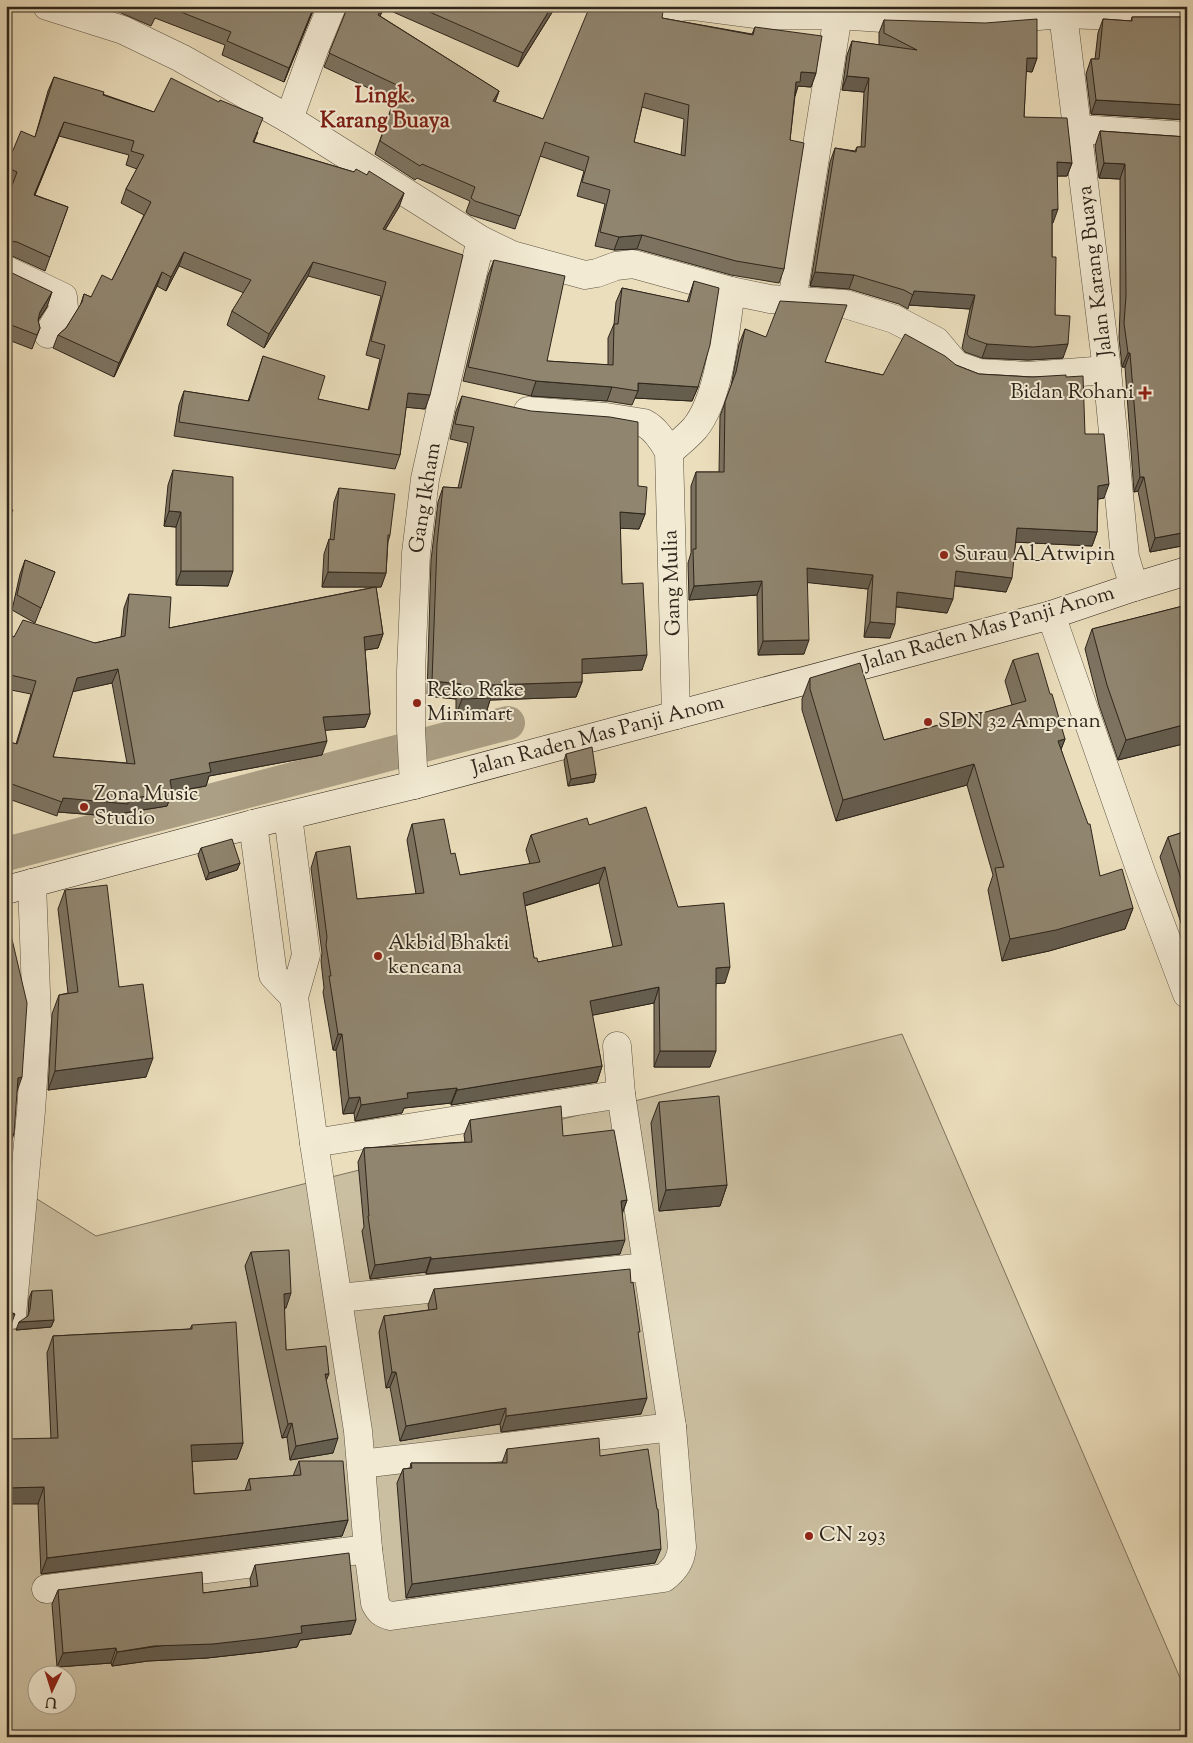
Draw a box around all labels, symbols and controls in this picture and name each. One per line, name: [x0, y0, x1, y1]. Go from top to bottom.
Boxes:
district label: Lingk. Karang Buaya: [320, 81, 451, 138]
street label: Jalan Karang Buaya: [1071, 183, 1121, 359]
place label: Bidan Rohani: [1010, 378, 1134, 408]
marker: Bidan Rohani: [1138, 386, 1152, 400]
street label: Gang Ikham: [402, 440, 450, 556]
street label: Gang Mulia: [656, 529, 690, 637]
place label: Surau Al_Atwipin: [954, 540, 1115, 570]
marker: Surau Al_Atwipin: [938, 549, 950, 561]
street label: Jalan Raden Mas Panji Anom: [859, 579, 1118, 680]
place label: Reko Rake Minimart: [427, 676, 524, 730]
street label: Jalan Raden Mas Panji Anom: [467, 688, 728, 784]
marker: Reko Rake Minimart: [411, 697, 423, 709]
place label: SDN 32 Ampenan: [938, 707, 1101, 737]
marker: SDN 32 Ampenan: [922, 716, 934, 728]
place label: Zona Music Studio: [94, 780, 199, 834]
marker: Zona Music Studio: [78, 801, 90, 813]
place label: Akbid Bhakti kencana: [388, 929, 510, 983]
marker: Akbid Bhakti kencana: [372, 950, 384, 962]
place label: CN 293: [819, 1521, 886, 1551]
marker: CN 293: [803, 1530, 815, 1542]
north arrow: [28, 1666, 78, 1716]
text: U: [44, 1691, 58, 1711]

